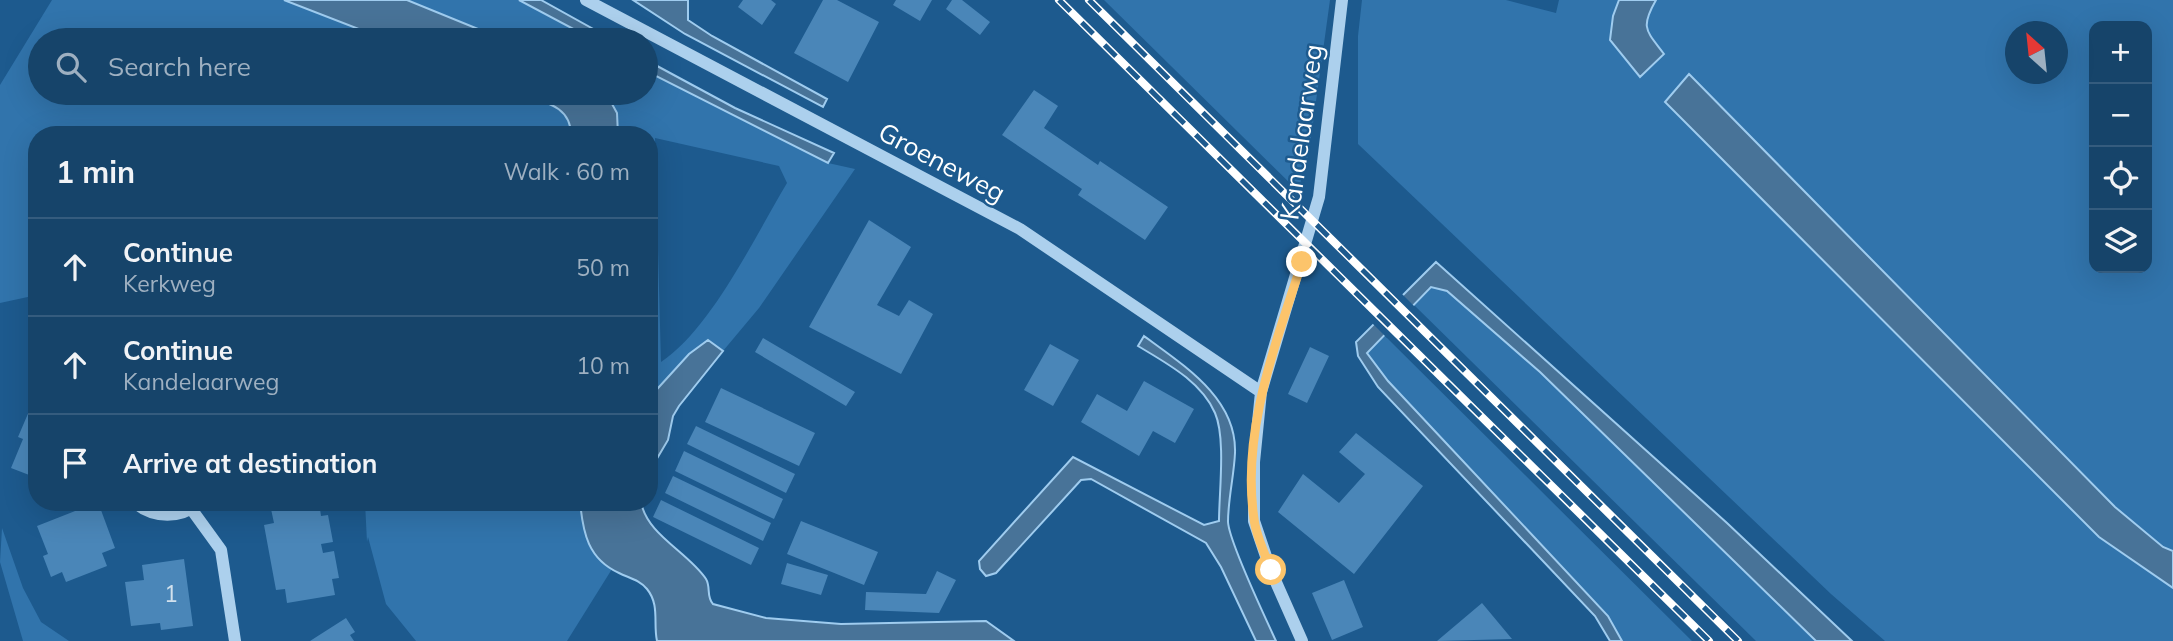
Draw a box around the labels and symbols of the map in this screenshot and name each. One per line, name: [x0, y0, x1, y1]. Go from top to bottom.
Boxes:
north arrow: [2005, 21, 2068, 84]
street label: Kandelaarweg: [1272, 42, 1330, 222]
street label: Groeneweg: [873, 115, 1011, 209]
route end: [1286, 246, 1317, 277]
route start: [1255, 554, 1286, 585]
house number: 1: [164, 579, 178, 608]

